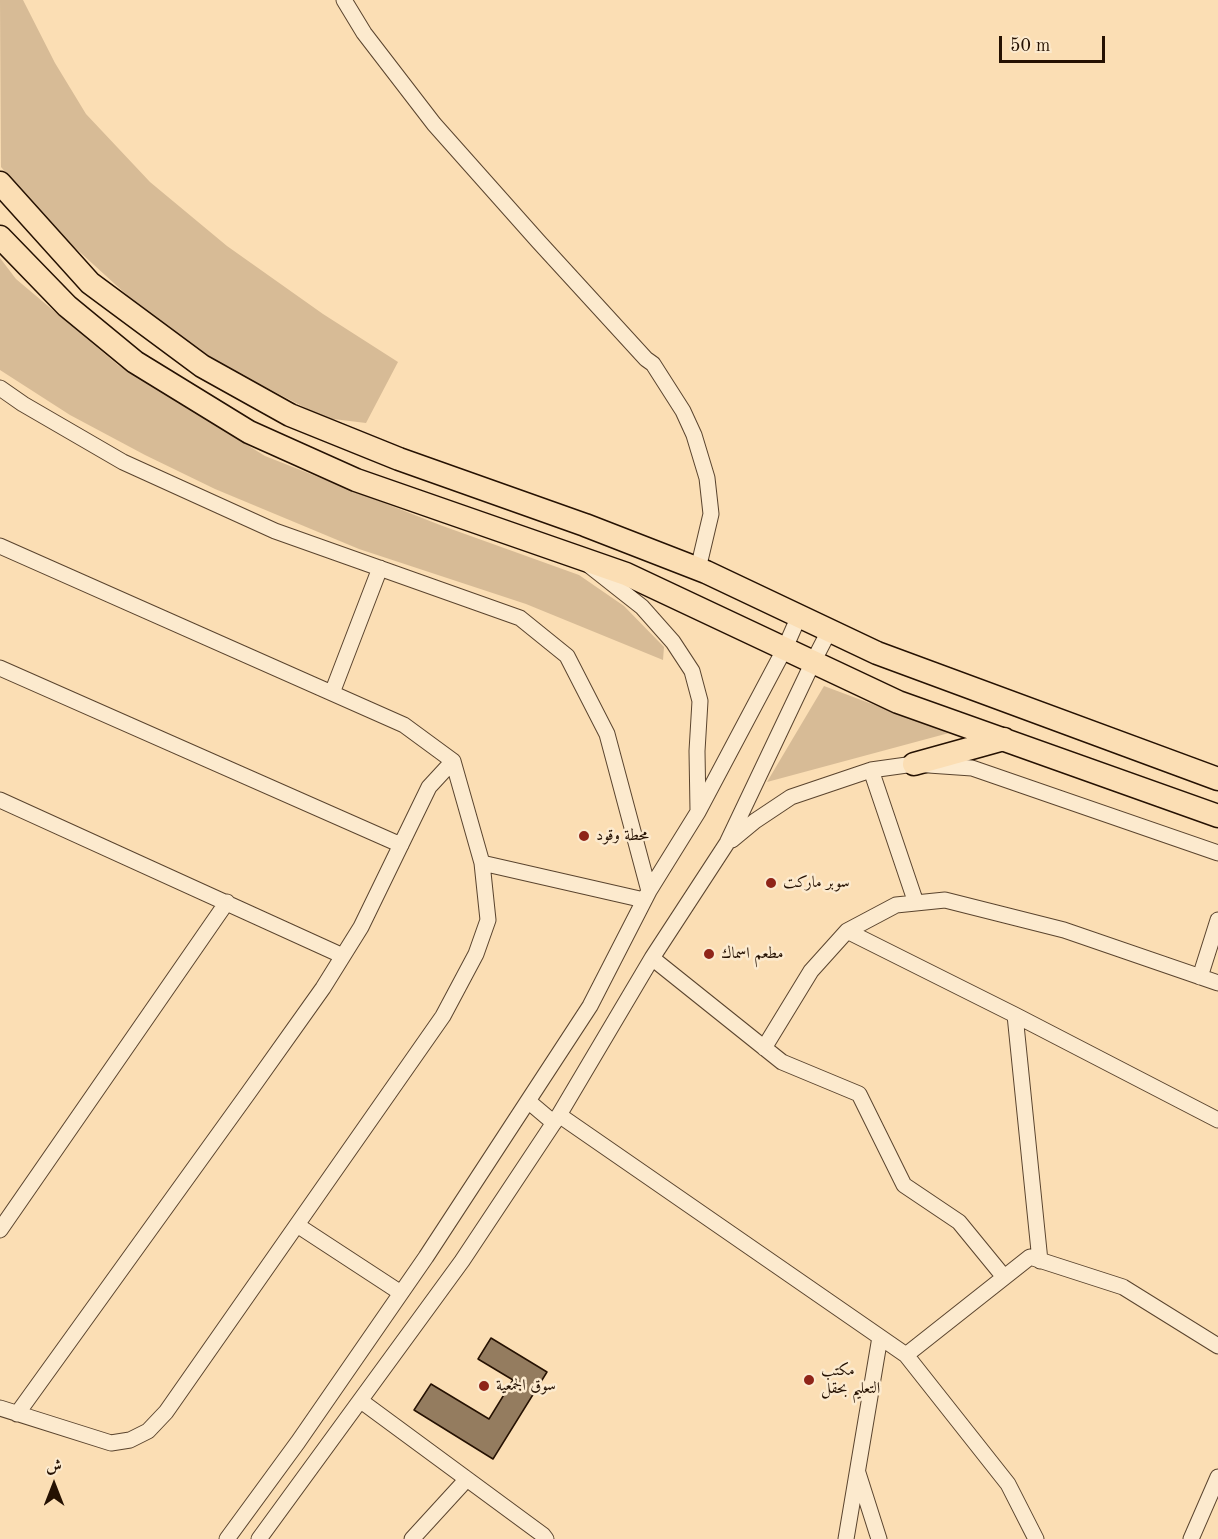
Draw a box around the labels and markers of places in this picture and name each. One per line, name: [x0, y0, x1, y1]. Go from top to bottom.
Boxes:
place label: محطة وقود: [596, 826, 649, 846]
marker: محطة وقود: [577, 829, 591, 843]
place label: سوبر ماركت: [783, 873, 850, 893]
marker: سوبر ماركت: [764, 876, 778, 890]
place label: مطعم اسماك: [721, 944, 784, 964]
marker: مطعم اسماك: [702, 947, 716, 961]
place label: مكتب التعليم بحقل: [821, 1361, 880, 1399]
marker: مكتب التعليم بحقل: [802, 1373, 816, 1387]
place label: سوق الجمعية: [496, 1376, 556, 1396]
marker: سوق الجمعية: [477, 1379, 491, 1393]

